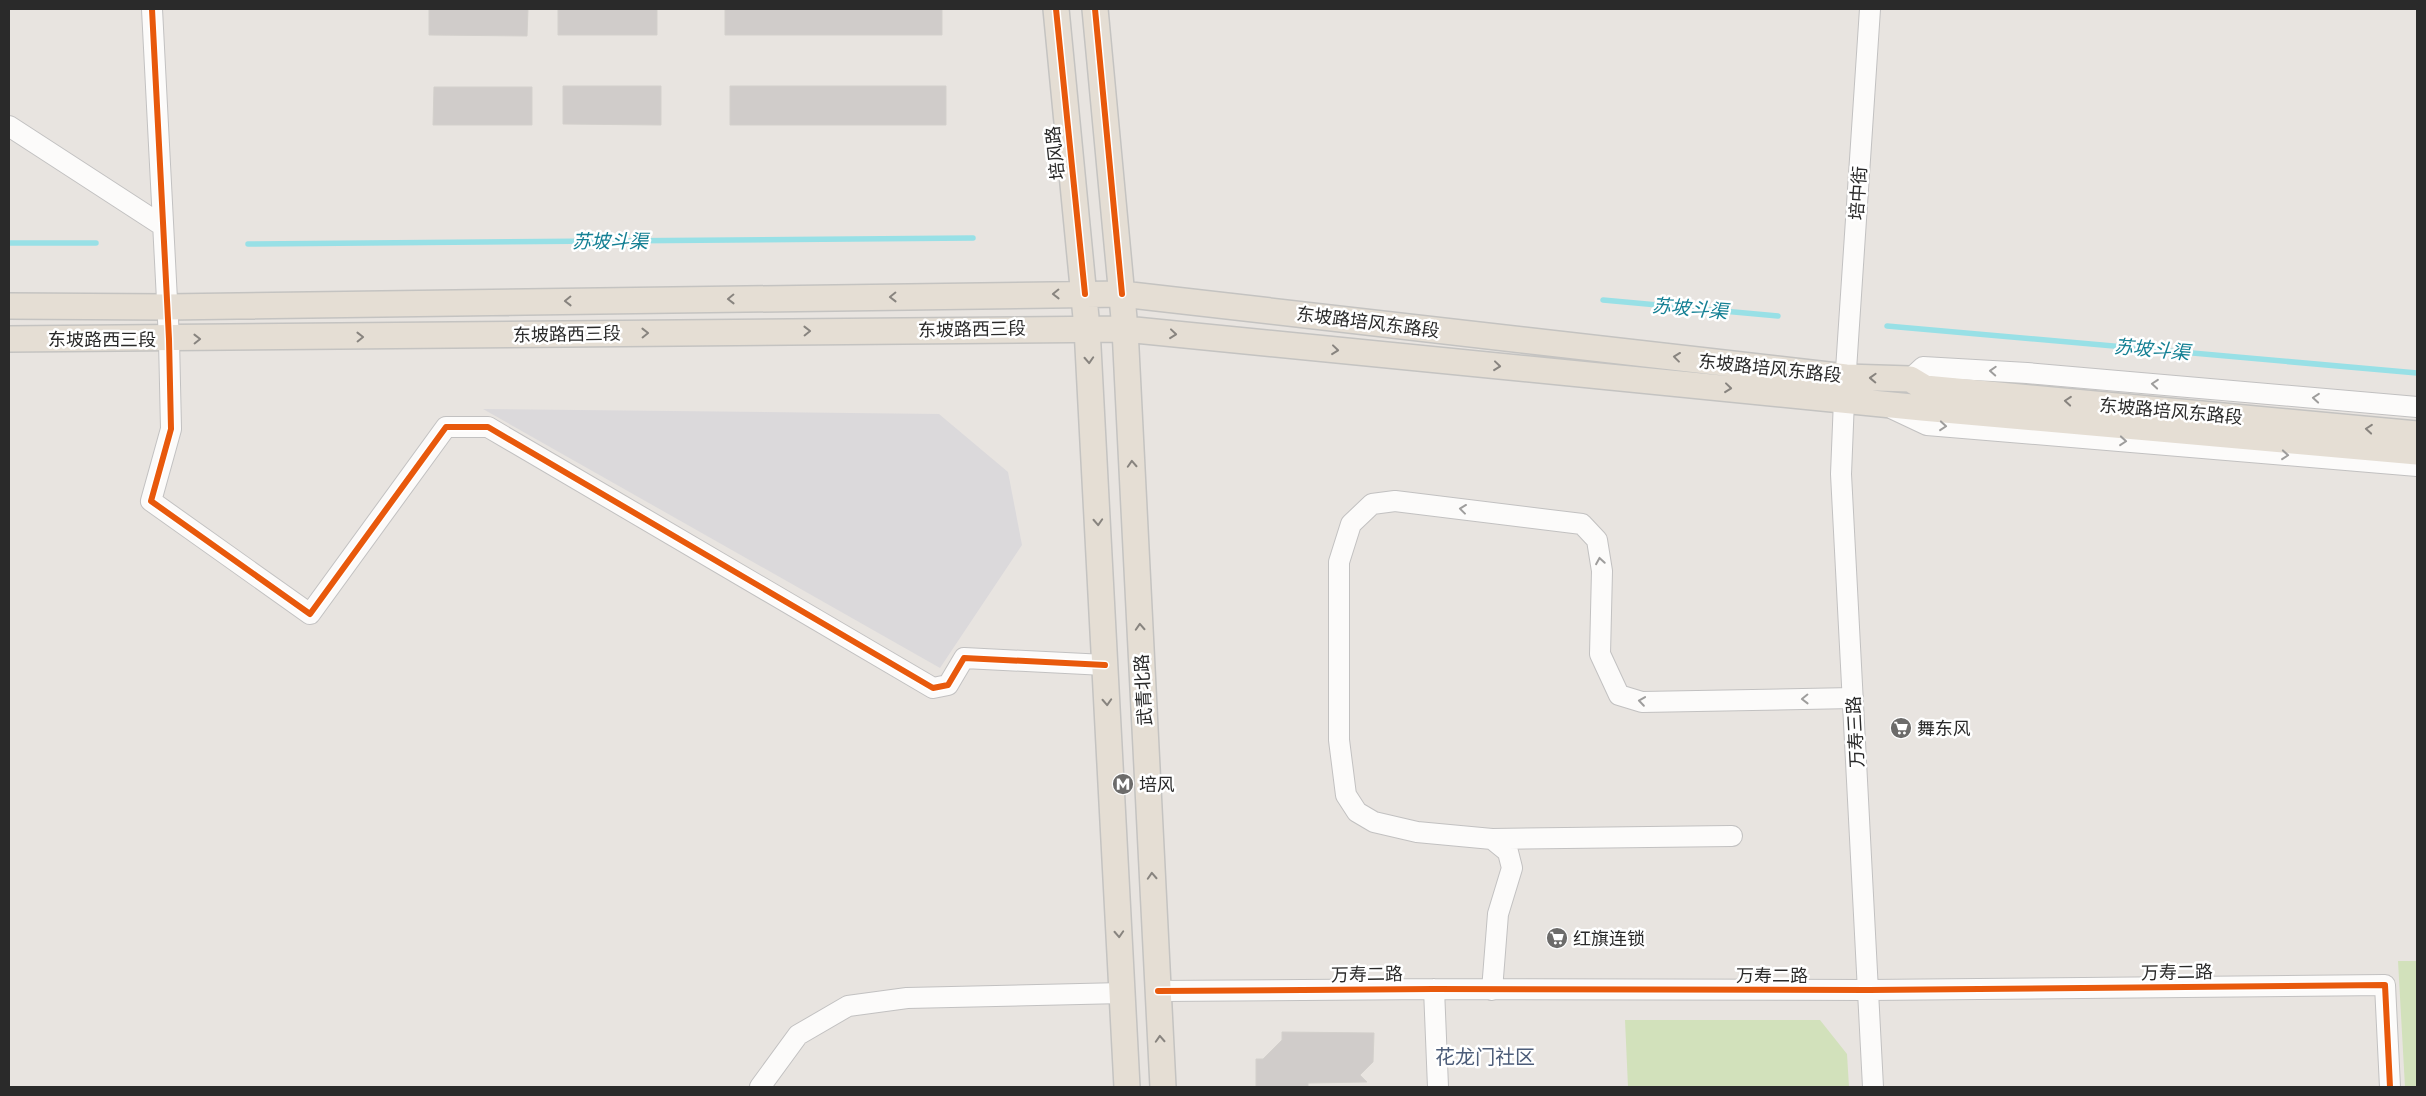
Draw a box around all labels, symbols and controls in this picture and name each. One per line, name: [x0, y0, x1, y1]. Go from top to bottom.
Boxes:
street label: 培风路: [1041, 125, 1069, 181]
street label: 培中街: [1845, 165, 1871, 221]
water label: 苏坡斗渠: [572, 229, 651, 253]
one-way arrow: [1052, 289, 1060, 299]
one-way arrow: [889, 291, 897, 302]
water label: 苏坡斗渠: [1651, 293, 1732, 324]
one-way arrow: [727, 294, 734, 304]
one-way arrow: [564, 296, 572, 306]
street label: 东坡路培风东路段: [1295, 302, 1441, 342]
street label: 东坡路西三段: [918, 317, 1026, 341]
street label: 东坡路西三段: [513, 322, 621, 346]
one-way arrow: [804, 326, 812, 336]
street label: 东坡路西三段: [48, 328, 156, 351]
one-way arrow: [642, 328, 649, 338]
one-way arrow: [1170, 328, 1178, 339]
one-way arrow: [356, 332, 364, 342]
one-way arrow: [194, 333, 202, 344]
water label: 苏坡斗渠: [2113, 334, 2194, 365]
one-way arrow: [1331, 344, 1339, 355]
street label: 东坡路培风东路段: [1697, 349, 1843, 387]
one-way arrow: [1672, 352, 1680, 363]
one-way arrow: [1084, 356, 1095, 364]
one-way arrow: [1493, 360, 1501, 371]
one-way arrow: [1988, 365, 1996, 376]
one-way arrow: [1869, 373, 1876, 383]
one-way arrow: [2150, 379, 2158, 390]
one-way arrow: [1724, 383, 1732, 394]
street label: 东坡路培风东路段: [2098, 393, 2244, 429]
one-way arrow: [2312, 393, 2320, 404]
one-way arrow: [2063, 396, 2071, 407]
one-way arrow: [1939, 421, 1947, 432]
one-way arrow: [2364, 424, 2372, 435]
one-way arrow: [2119, 436, 2127, 447]
one-way arrow: [2281, 449, 2289, 460]
one-way arrow: [1126, 460, 1137, 468]
one-way arrow: [1459, 505, 1468, 515]
one-way arrow: [1092, 519, 1103, 527]
one-way arrow: [1596, 557, 1606, 565]
one-way arrow: [1134, 622, 1145, 630]
street label: 武青北路: [1130, 653, 1156, 727]
one-way arrow: [1800, 694, 1808, 704]
street label: 万寿三路: [1842, 695, 1868, 769]
one-way arrow: [1638, 696, 1647, 706]
one-way arrow: [1102, 698, 1113, 706]
supermarket icon: 舞东风: [1889, 716, 1913, 740]
place label: 舞东风: [1917, 717, 1971, 740]
metro station icon: 培风: [1111, 772, 1135, 796]
place label: 培风: [1139, 773, 1175, 796]
one-way arrow: [1147, 872, 1158, 880]
supermarket icon: 红旗连锁: [1545, 926, 1569, 950]
place label: 红旗连锁: [1573, 927, 1645, 950]
one-way arrow: [1114, 930, 1125, 938]
street label: 万寿二路: [2141, 960, 2213, 984]
street label: 万寿二路: [1331, 962, 1403, 986]
street label: 万寿二路: [1736, 964, 1808, 987]
one-way arrow: [1155, 1034, 1166, 1042]
district label: 花龙门社区: [1435, 1043, 1535, 1070]

